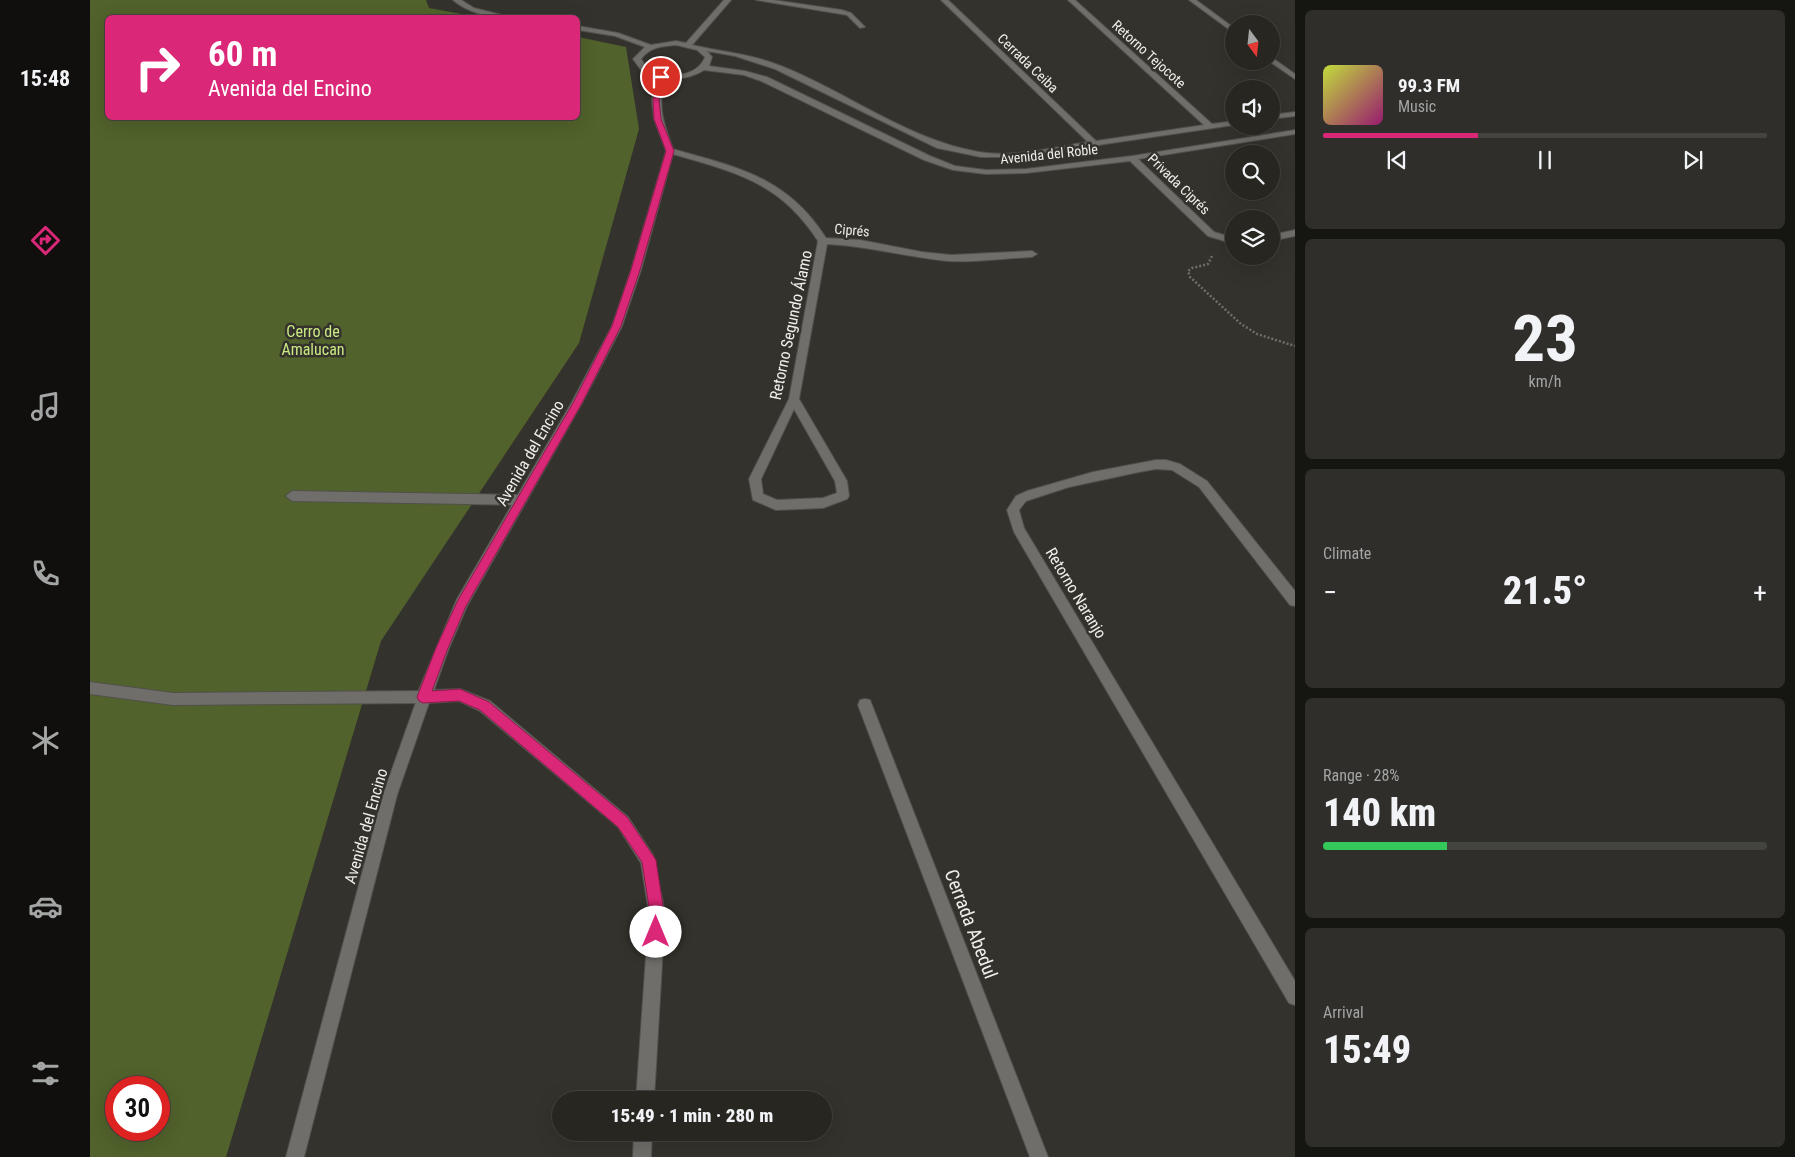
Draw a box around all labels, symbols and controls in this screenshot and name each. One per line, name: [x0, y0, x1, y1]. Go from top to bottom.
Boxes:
north arrow: [1225, 15, 1280, 70]
map controls: [1225, 15, 1280, 265]
street label: Retorno Tejocote: [1109, 17, 1189, 92]
street label: Cerrada Ceiba: [995, 30, 1061, 96]
text: 60 m: [208, 34, 277, 75]
icon: right: [125, 35, 190, 100]
pin: [640, 56, 682, 98]
icon: arrive: [647, 63, 675, 91]
text: 15:48: [20, 66, 70, 91]
text: 99.3 FM: [1398, 74, 1460, 97]
text: Avenida del Encino: [208, 76, 372, 101]
button: sound: [1225, 80, 1280, 135]
text: Music: [1398, 97, 1436, 116]
street label: Avenida del Roble: [999, 141, 1099, 167]
button: search: [1225, 145, 1280, 200]
icon: previous: [1383, 146, 1411, 174]
icon: pause: [1531, 146, 1559, 174]
icon: next: [1679, 146, 1707, 174]
street label: Privada Ciprés: [1145, 151, 1213, 217]
button: layers: [1225, 210, 1280, 265]
street label: Ciprés: [834, 220, 870, 240]
icon: directions: [28, 223, 63, 258]
street label: Retorno Segundo Álamo: [766, 248, 816, 402]
text: 23: [1512, 301, 1578, 377]
park label: Cerro de Amalucan: [281, 322, 345, 359]
text: km/h: [1529, 372, 1561, 391]
icon: music: [28, 389, 63, 424]
street label: Avenida del Encino: [492, 397, 568, 509]
street label: Retorno Naranjo: [1042, 544, 1110, 642]
text: Climate: [1323, 544, 1371, 563]
icon: phone: [28, 556, 63, 591]
text: 21.5°: [1503, 569, 1587, 613]
text: −: [1323, 576, 1337, 609]
text: +: [1753, 576, 1767, 609]
icon: climate: [28, 723, 63, 758]
street label: Avenida del Encino: [340, 766, 392, 886]
text: Range · 28%: [1323, 766, 1399, 785]
text: 140 km: [1323, 791, 1436, 835]
street label: Cerrada Abedul: [940, 866, 1002, 982]
icon: car: [28, 889, 63, 924]
position arrow: [629, 905, 681, 957]
text: Arrival: [1323, 1003, 1364, 1022]
text: 15:49: [1323, 1028, 1411, 1072]
icon: filters: [28, 1056, 63, 1091]
speed limit sign: 30: [105, 1076, 170, 1141]
text: 15:49 · 1 min · 280 m: [611, 1104, 773, 1127]

